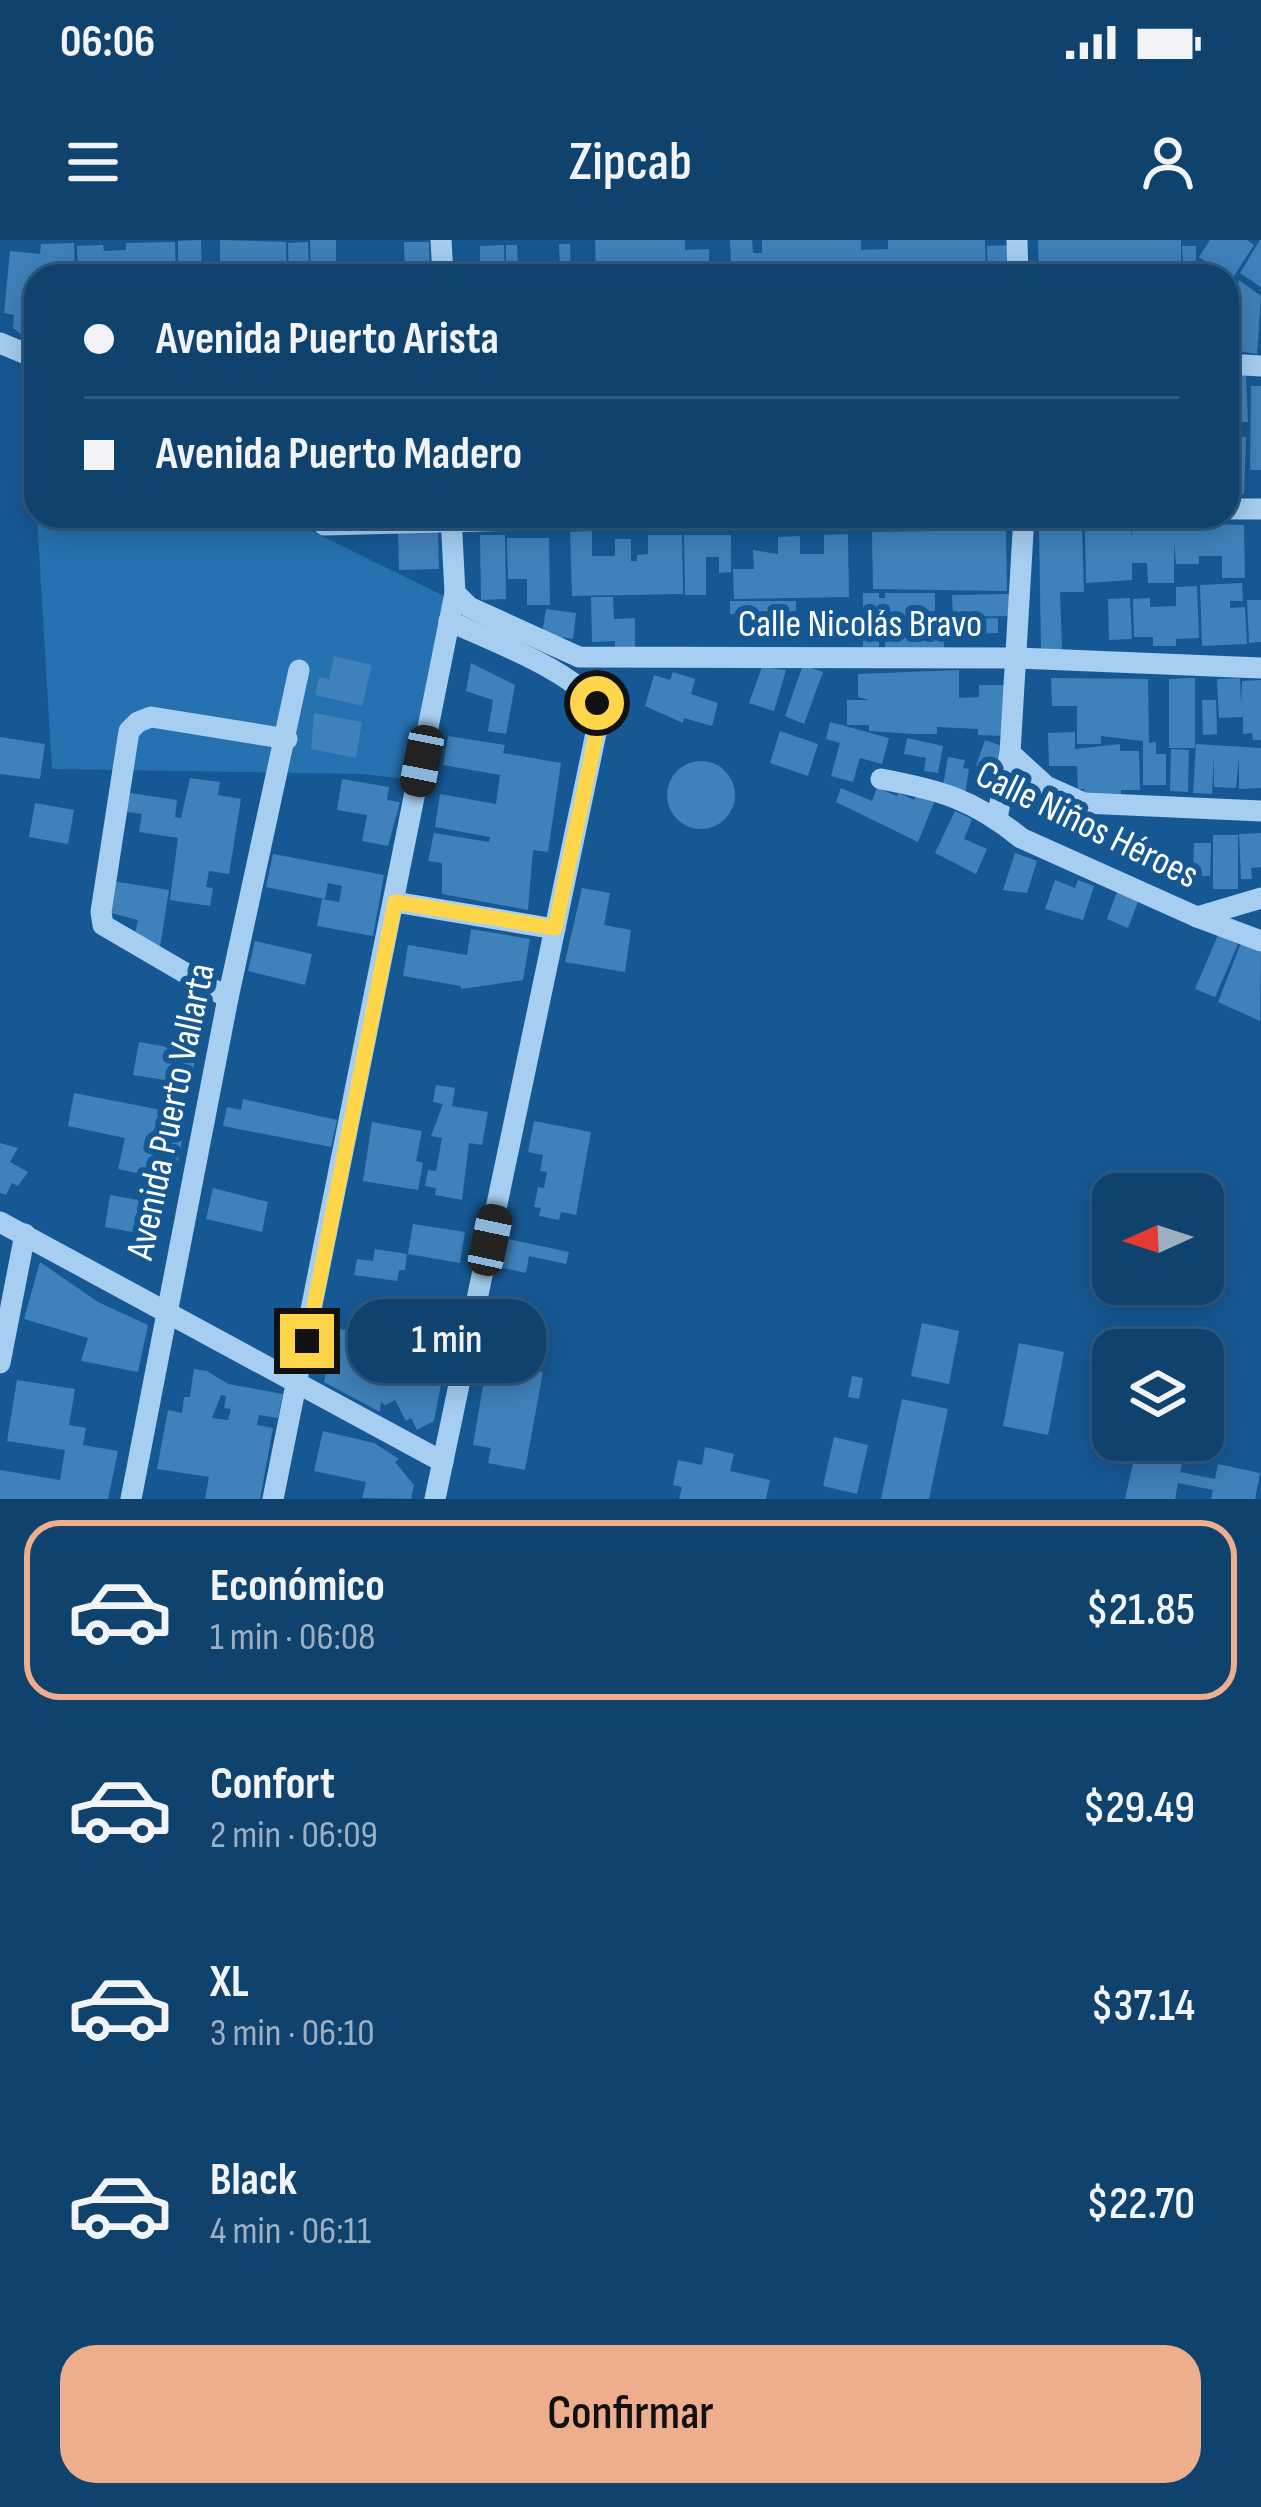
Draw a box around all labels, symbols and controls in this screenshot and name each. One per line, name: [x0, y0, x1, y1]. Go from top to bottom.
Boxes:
text: 06:06: [60, 15, 155, 70]
icon: menu: [60, 129, 126, 195]
icon: person: [1135, 129, 1201, 195]
text: Zipcab: [569, 130, 692, 195]
text: Avenida Puerto Arista: [156, 312, 499, 367]
text: Avenida Puerto Madero: [156, 427, 522, 482]
street label: Calle Nicolás Bravo: [738, 601, 982, 648]
route start: [570, 676, 624, 730]
car: [397, 722, 447, 800]
street label: Calle Niños Héroes: [968, 751, 1206, 899]
street label: Avenida Puerto Vallarta: [117, 959, 226, 1265]
north arrow: [1092, 1173, 1224, 1305]
map controls: [1092, 1173, 1224, 1461]
car: [465, 1201, 515, 1279]
callout: 1 min: [349, 1299, 547, 1383]
route end: [280, 1314, 334, 1368]
text: 1 min: [412, 1317, 482, 1364]
button: layers: [1092, 1329, 1224, 1461]
icon: car: [66, 1556, 174, 1664]
text: Económico: [210, 1559, 385, 1614]
text: $21.85: [1086, 1583, 1195, 1638]
text: 1 min · 06:08: [210, 1614, 375, 1661]
icon: car: [66, 1754, 174, 1862]
text: Confort: [210, 1757, 335, 1812]
text: $29.49: [1083, 1781, 1195, 1836]
text: 2 min · 06:09: [210, 1812, 378, 1859]
icon: car: [66, 1952, 174, 2060]
text: XL: [210, 1955, 249, 2010]
text: $37.14: [1091, 1979, 1195, 2034]
text: 3 min · 06:10: [210, 2010, 375, 2057]
icon: car: [66, 2150, 174, 2258]
text: Black: [210, 2153, 297, 2208]
text: $22.70: [1086, 2177, 1195, 2232]
text: 4 min · 06:11: [210, 2208, 371, 2255]
button: Confirmar: [60, 2345, 1201, 2483]

